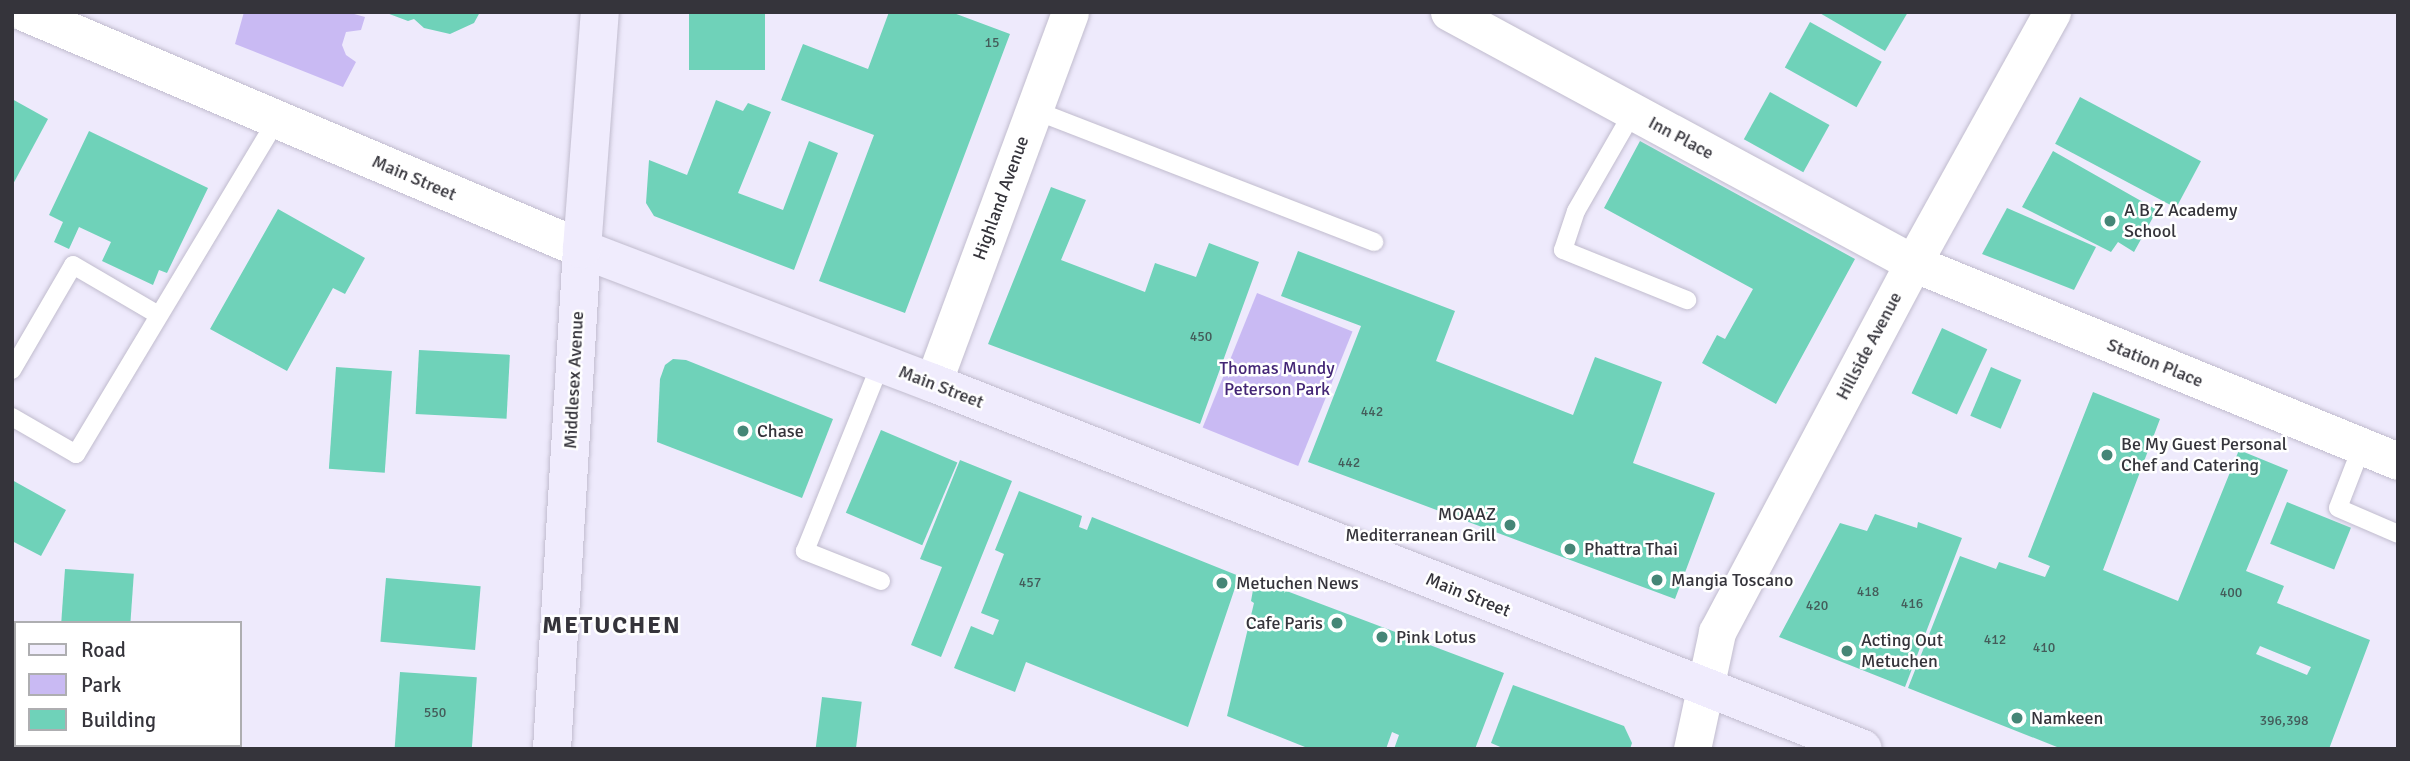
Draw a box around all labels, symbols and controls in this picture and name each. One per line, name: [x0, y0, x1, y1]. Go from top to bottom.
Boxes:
house number: 15: [984, 35, 1000, 51]
street label: Inn Place: [1645, 112, 1717, 164]
street label: Highland Avenue: [969, 133, 1033, 263]
street label: Main Street: [369, 151, 459, 205]
place label: A B Z Academy School: [2124, 200, 2237, 242]
marker: A B Z Academy School: [2102, 213, 2118, 229]
street label: Hillside Avenue: [1832, 288, 1906, 404]
street label: Middlesex Avenue: [560, 311, 588, 449]
house number: 450: [1190, 329, 1212, 345]
street label: Station Place: [2104, 334, 2206, 392]
park label: Thomas Mundy Peterson Park: [1219, 358, 1335, 400]
street label: Main Street: [895, 361, 987, 413]
house number: 442: [1361, 404, 1383, 420]
place label: Chase: [757, 420, 804, 442]
marker: Chase: [735, 423, 751, 439]
place label: Be My Guest Personal Chef and Catering: [2121, 434, 2287, 476]
marker: Be My Guest Personal Chef and Catering: [2099, 447, 2115, 463]
house number: 442: [1338, 455, 1360, 471]
place label: MOAAZ Mediterranean Grill: [1345, 504, 1496, 546]
marker: MOAAZ Mediterranean Grill: [1502, 517, 1518, 533]
place label: Phattra Thai: [1584, 538, 1678, 560]
marker: Phattra Thai: [1562, 541, 1578, 557]
street label: Main Street: [1423, 568, 1513, 622]
place label: Mangia Toscano: [1671, 569, 1793, 591]
place label: Metuchen News: [1236, 572, 1359, 594]
marker: Mangia Toscano: [1649, 572, 1665, 588]
house number: 457: [1019, 575, 1041, 591]
marker: Metuchen News: [1214, 575, 1230, 591]
house number: 418: [1857, 584, 1879, 600]
house number: 400: [2220, 585, 2242, 601]
house number: 416: [1901, 596, 1923, 612]
house number: 420: [1806, 598, 1828, 614]
district label: METUCHEN: [543, 612, 681, 640]
place label: Cafe Paris: [1246, 612, 1323, 634]
marker: Cafe Paris: [1329, 615, 1345, 631]
legend: [14, 621, 242, 747]
place label: Pink Lotus: [1396, 626, 1476, 648]
marker: Pink Lotus: [1374, 629, 1390, 645]
place label: Acting Out Metuchen: [1861, 630, 1943, 672]
house number: 412: [1984, 632, 2006, 648]
text: Road: [81, 637, 126, 663]
house number: 410: [2033, 640, 2055, 656]
marker: Acting Out Metuchen: [1839, 643, 1855, 659]
text: Park: [81, 672, 121, 698]
house number: 550: [424, 705, 446, 721]
text: Building: [81, 707, 156, 733]
place label: Namkeen: [2031, 707, 2103, 729]
marker: Namkeen: [2009, 710, 2025, 726]
house number: 396,398: [2259, 713, 2309, 729]

